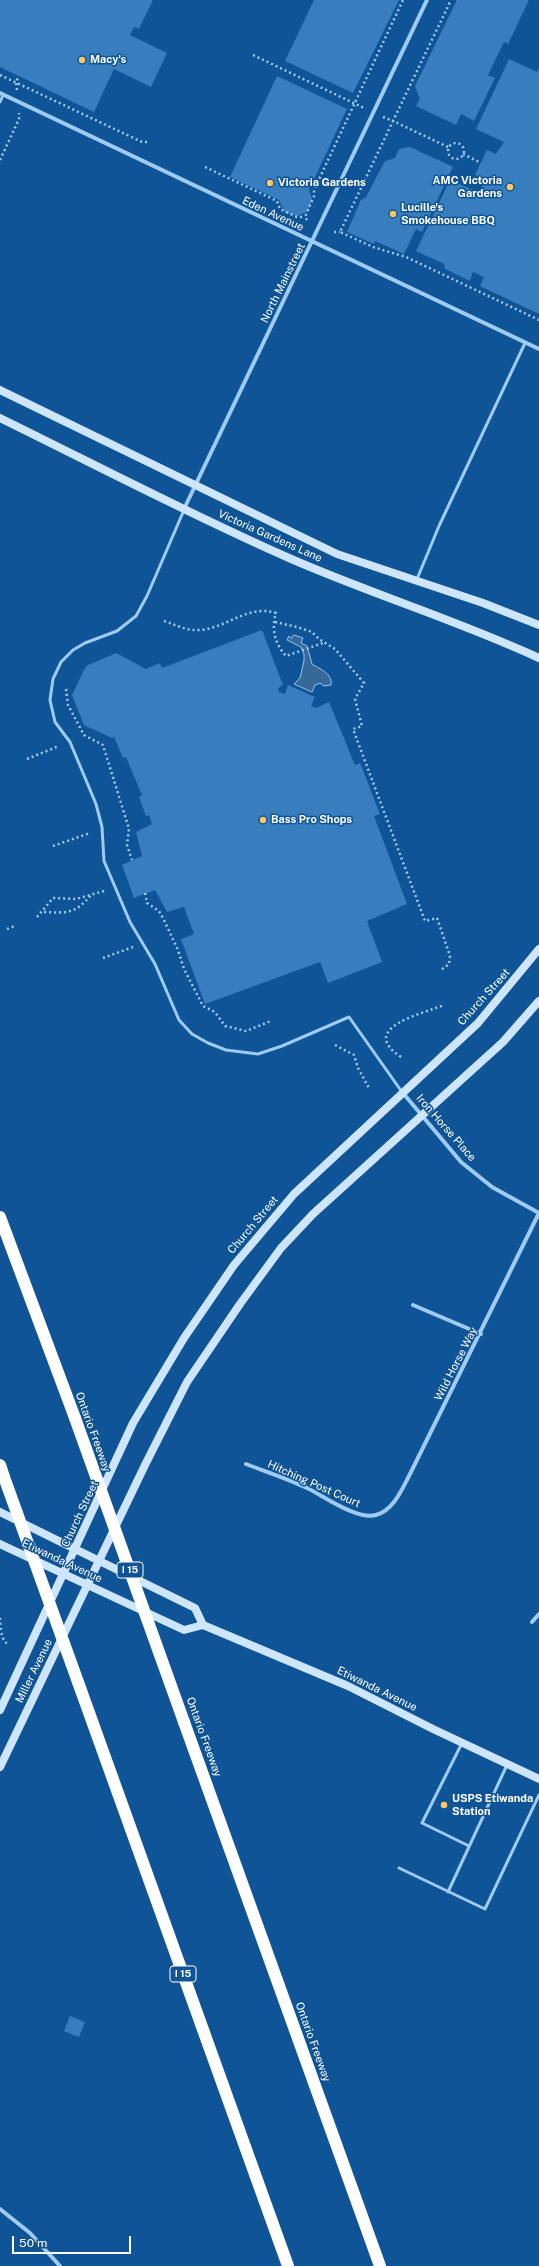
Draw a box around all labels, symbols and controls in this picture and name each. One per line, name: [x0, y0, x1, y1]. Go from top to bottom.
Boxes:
place label: Macy's: [90, 53, 126, 67]
marker: Macy's: [77, 55, 87, 65]
place label: AMC Victoria Gardens: [433, 174, 502, 200]
place label: Victoria Gardens: [278, 176, 366, 190]
marker: Victoria Gardens: [265, 178, 275, 188]
marker: AMC Victoria Gardens: [505, 182, 515, 192]
street label: Eden Avenue: [240, 194, 306, 234]
place label: Lucille's Smokehouse BBQ: [401, 201, 495, 227]
marker: Lucille's Smokehouse BBQ: [388, 209, 398, 219]
street label: North Mainstreet: [258, 241, 308, 325]
street label: Victoria Gardens Lane: [216, 507, 324, 565]
place label: Bass Pro Shops: [271, 813, 352, 827]
marker: Bass Pro Shops: [258, 815, 268, 825]
street label: Church Street: [455, 966, 513, 1028]
street label: Iron Horse Place: [413, 1092, 479, 1164]
street label: Church Street: [225, 1193, 281, 1257]
street label: Wild Horse Way: [432, 1325, 480, 1403]
street label: Ontario Freeway: [72, 1390, 114, 1474]
street label: Hitching Post Court: [265, 1458, 363, 1510]
street label: Church Street: [59, 1479, 101, 1549]
street label: Etiwanda Avenue: [20, 1537, 104, 1585]
road number: I 15: [117, 1562, 143, 1578]
street label: Miller Avenue: [13, 1637, 55, 1705]
street label: Etiwanda Avenue: [335, 1664, 419, 1714]
street label: Ontario Freeway: [183, 1695, 225, 1779]
place label: USPS Etiwanda Station: [452, 1792, 533, 1818]
marker: USPS Etiwanda Station: [439, 1800, 449, 1810]
road number: I 15: [170, 1966, 196, 1982]
street label: Ontario Freeway: [292, 2000, 334, 2084]
scale bar: [14, 2228, 133, 2254]
text: 50 m: [19, 2236, 47, 2250]

